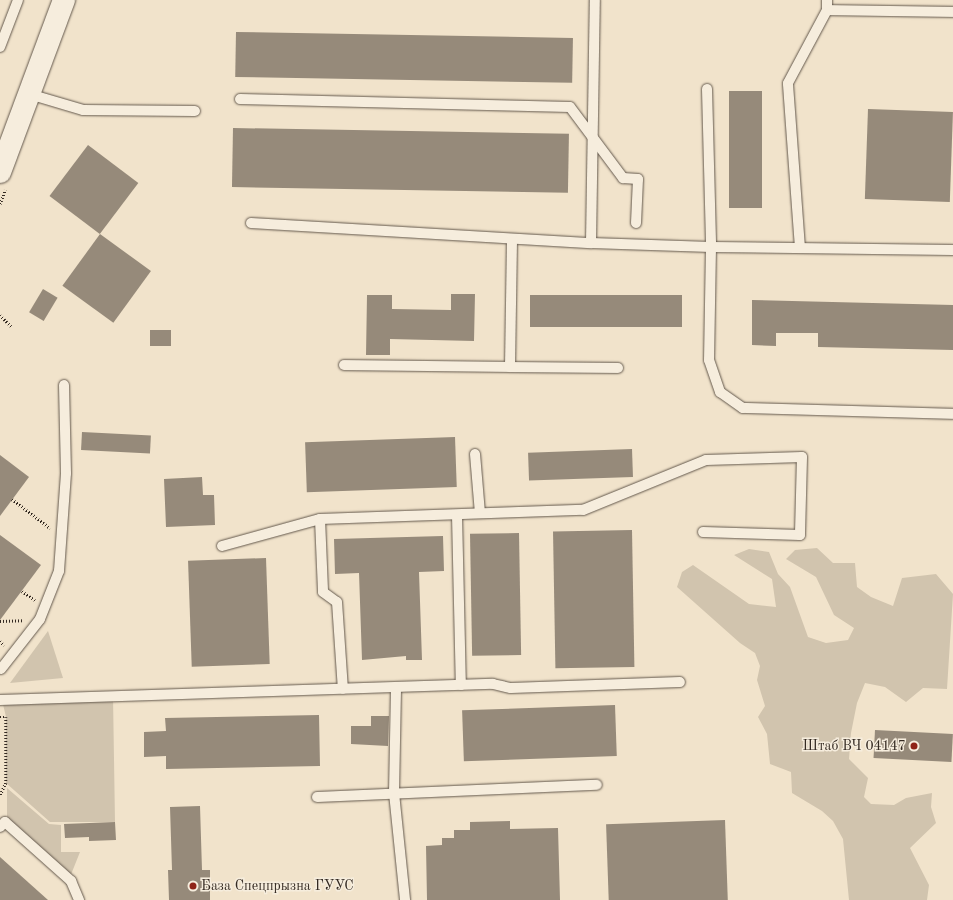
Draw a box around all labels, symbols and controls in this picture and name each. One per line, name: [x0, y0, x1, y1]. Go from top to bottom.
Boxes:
place label: Штаб ВЧ 04147: [803, 738, 906, 754]
marker: Штаб ВЧ 04147: [909, 741, 919, 751]
place label: База Спецпрызна ГУУС: [201, 878, 354, 894]
marker: База Спецпрызна ГУУС: [188, 881, 198, 891]

